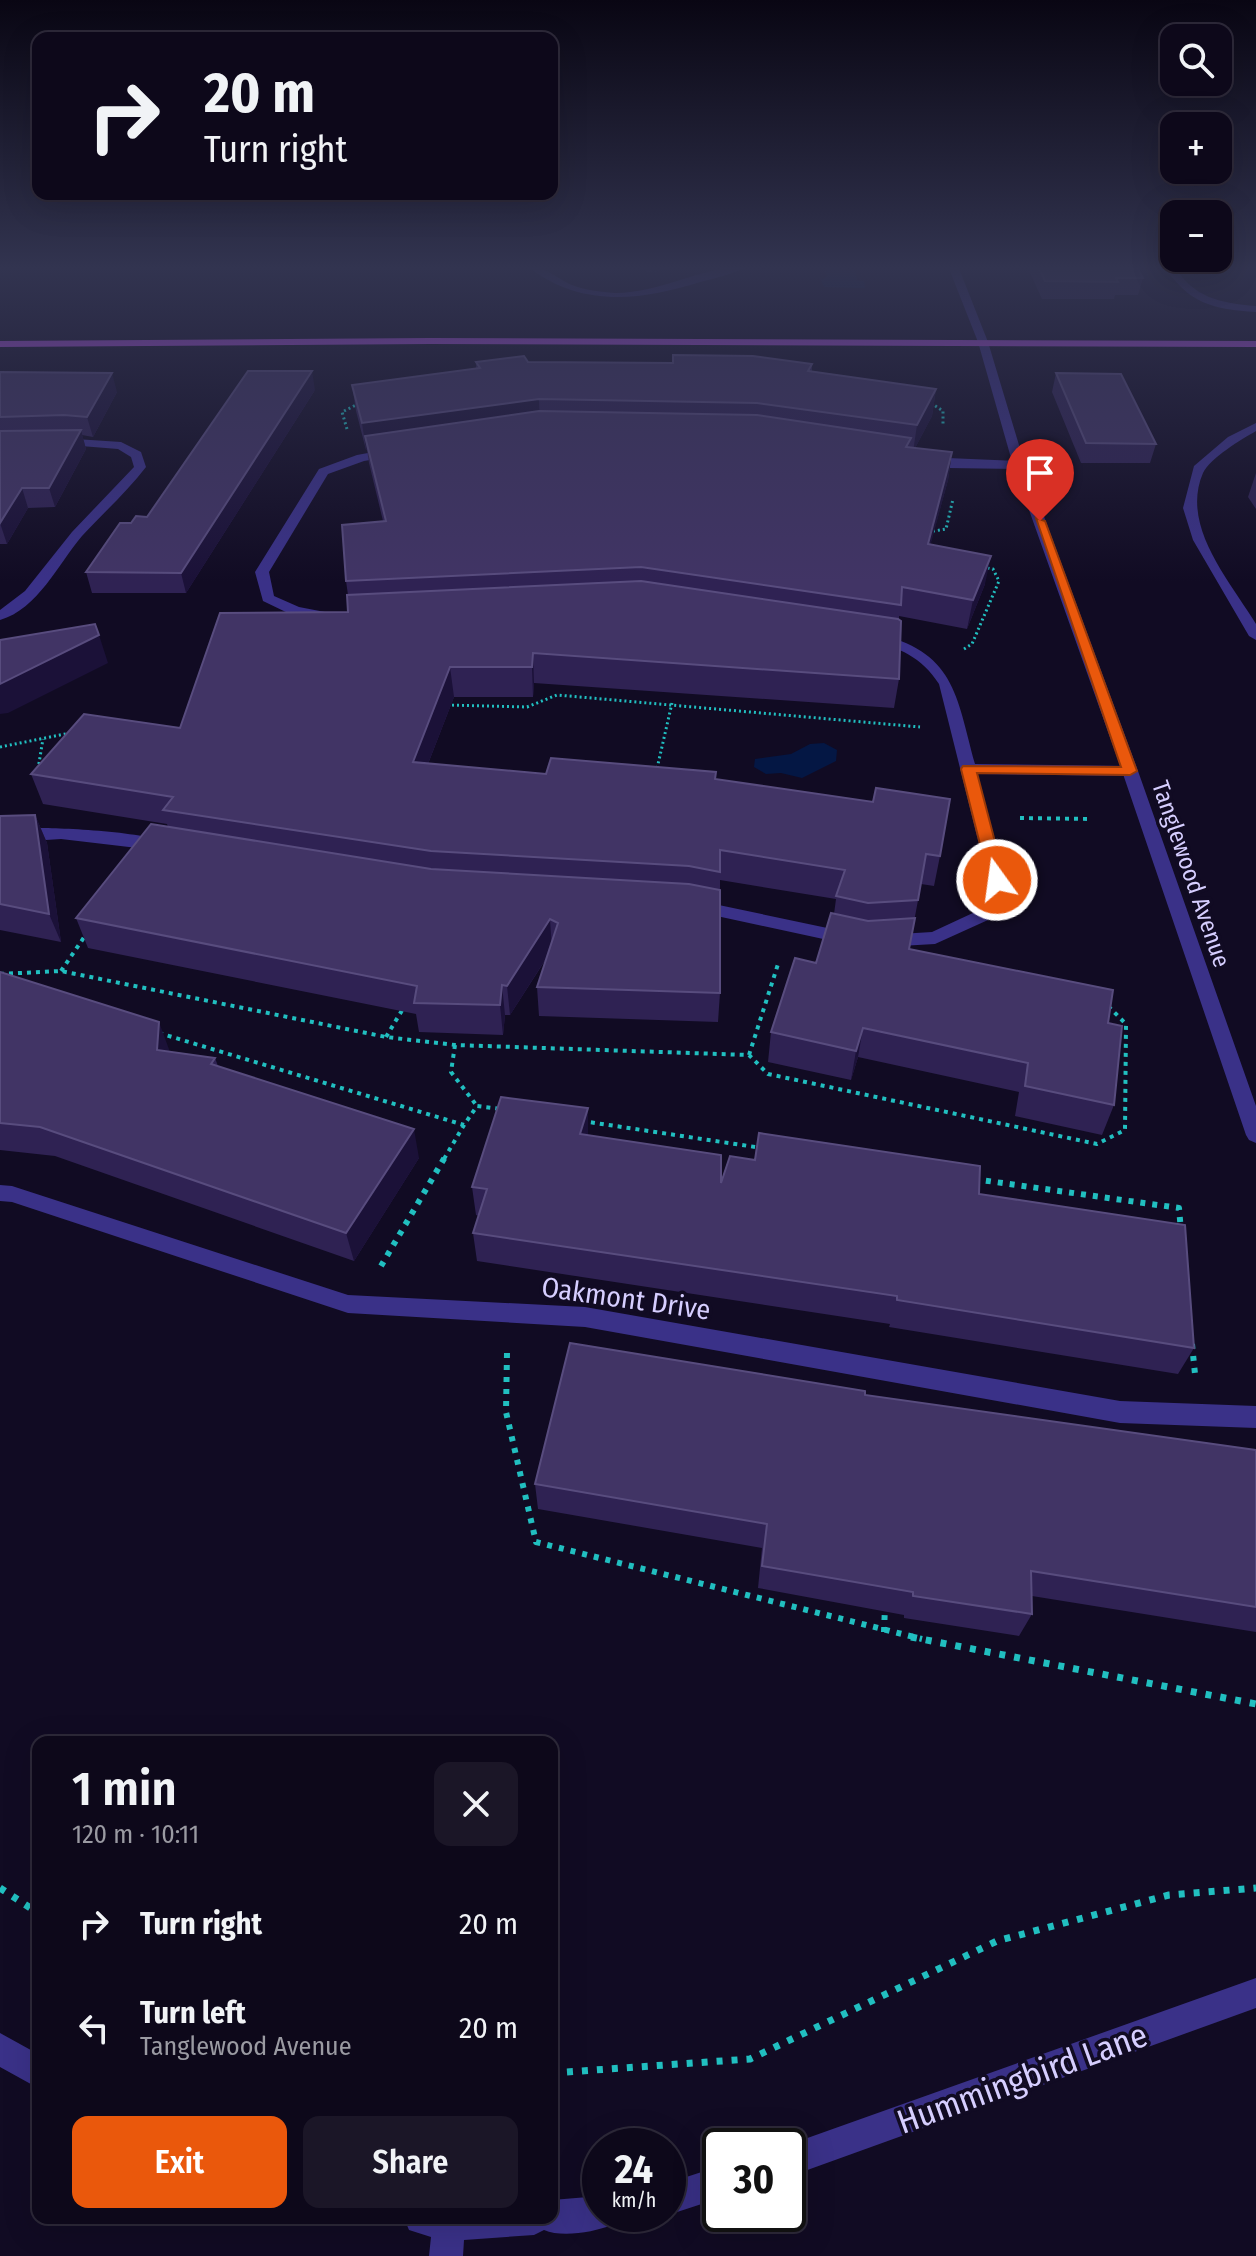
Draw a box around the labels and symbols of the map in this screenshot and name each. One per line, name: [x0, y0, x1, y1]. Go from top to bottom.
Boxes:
pin: [1006, 439, 1074, 521]
street label: Tanglewood Avenue: [1146, 777, 1236, 971]
position arrow: [955, 838, 1039, 922]
street label: Oakmont Drive: [539, 1270, 712, 1327]
street label: Hummingbird Lane: [892, 2014, 1153, 2143]
speed limit sign: 30: [702, 2128, 806, 2232]

